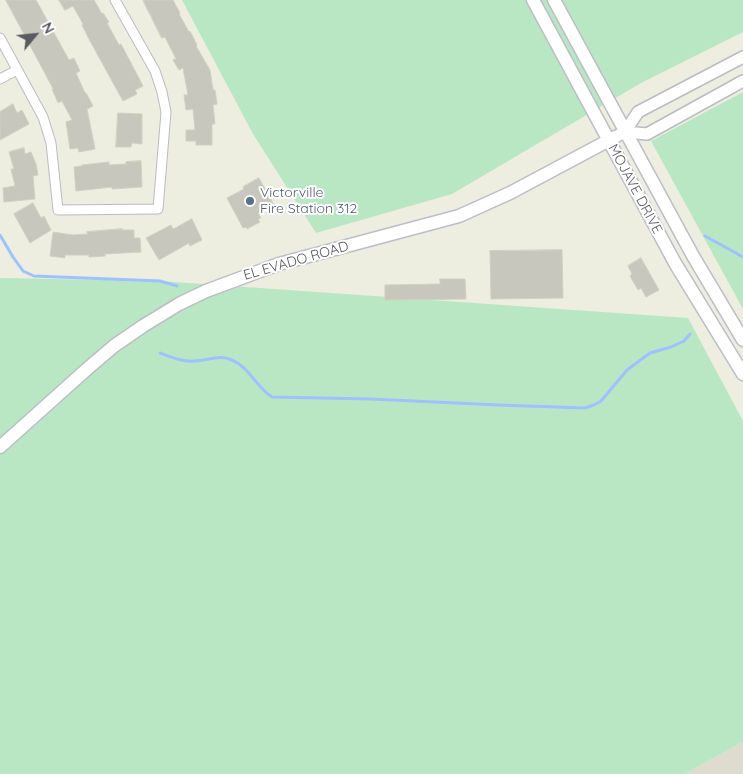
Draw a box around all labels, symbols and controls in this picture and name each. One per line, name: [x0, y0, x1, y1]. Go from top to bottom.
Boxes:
north arrow: [10, 10, 60, 60]
text: N: [38, 19, 59, 37]
street label: MOJAVE DRIVE: [604, 141, 666, 237]
place label: Victorville Fire Station 312: [260, 185, 357, 218]
marker: Victorville Fire Station 312: [244, 195, 256, 207]
street label: EL EVADO ROAD: [241, 238, 351, 284]

